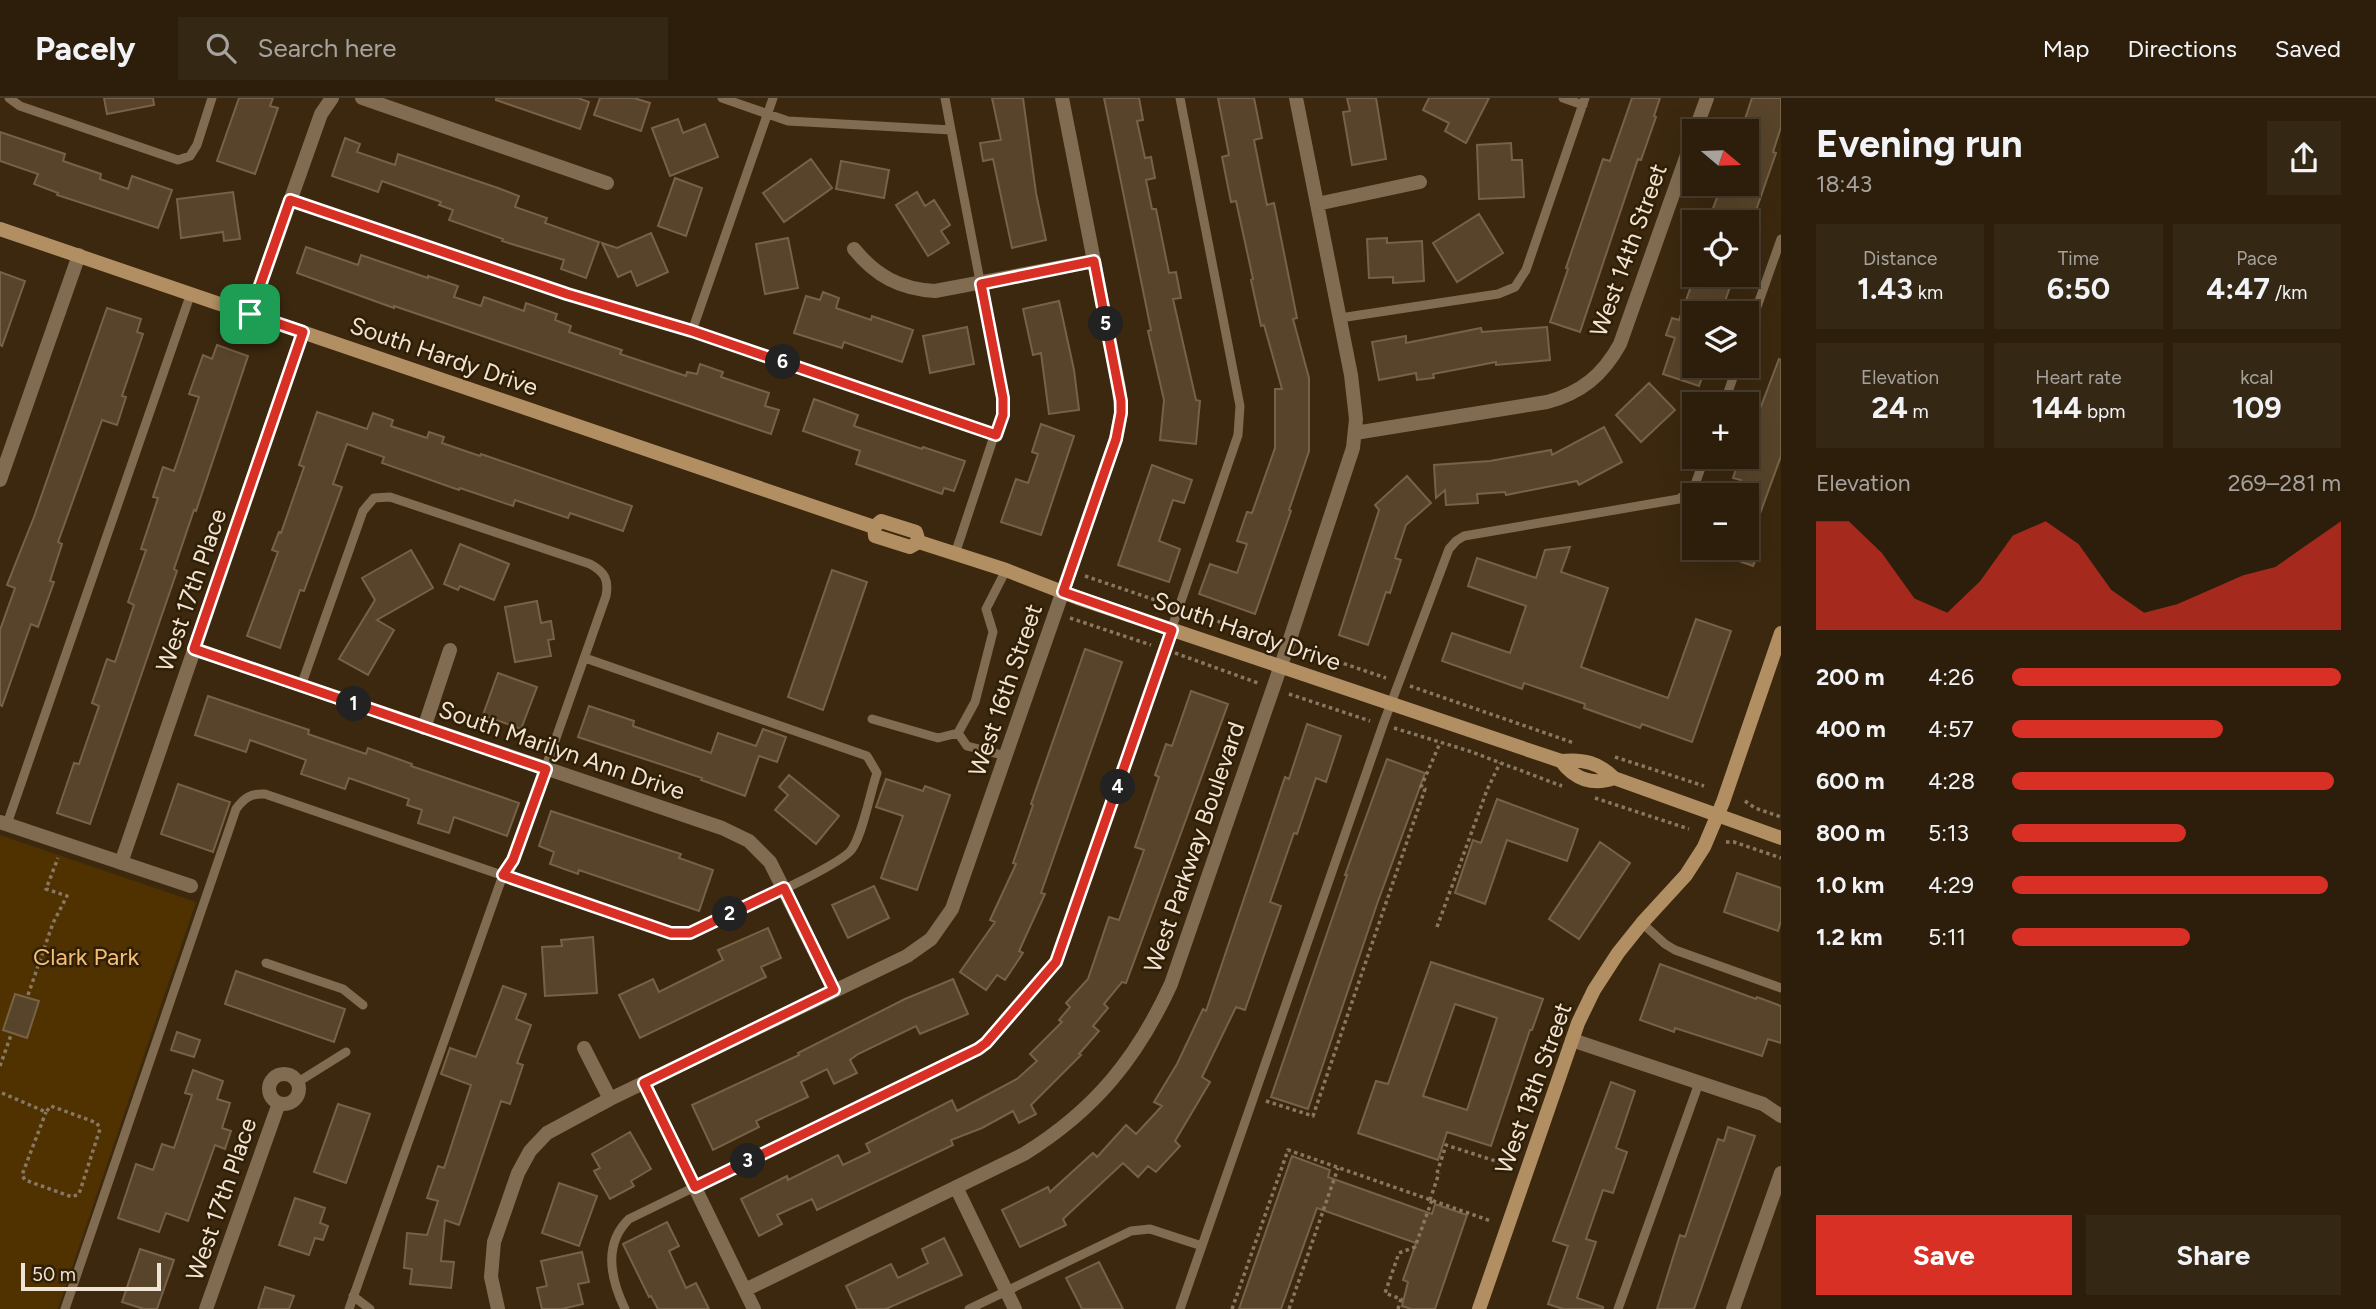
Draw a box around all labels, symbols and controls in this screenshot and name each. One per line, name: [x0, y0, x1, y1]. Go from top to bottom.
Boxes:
search box: [178, 17, 668, 80]
text: Pacely: [35, 29, 136, 68]
icon: search: [202, 29, 240, 67]
text: Search here: [258, 32, 397, 64]
text: Map: [2043, 34, 2089, 63]
text: Directions: [2127, 34, 2237, 63]
text: Saved: [2275, 34, 2341, 63]
north arrow: [1682, 119, 1759, 196]
map controls: [1682, 119, 1759, 560]
text: Evening run: [1816, 121, 2023, 167]
button: share: [2267, 121, 2341, 195]
street label: West 14th Street: [1583, 160, 1673, 340]
text: 18:43: [1816, 170, 1872, 198]
button: locate: [1682, 210, 1759, 287]
text: Distance: [1863, 247, 1937, 270]
text: Time: [2058, 247, 2099, 270]
text: Pace: [2236, 247, 2277, 270]
text: 1.43: [1857, 270, 1913, 307]
text: 6:50: [2047, 270, 2110, 307]
text: 4:47: [2206, 270, 2270, 307]
text: km: [1913, 281, 1943, 304]
text: /km: [2270, 281, 2307, 304]
pin: [220, 284, 280, 344]
icon: arrive: [231, 295, 269, 333]
button: layers: [1682, 301, 1759, 378]
pin: 5: [1088, 306, 1124, 342]
street label: South Hardy Drive: [346, 310, 542, 402]
text: 5: [1100, 312, 1111, 335]
pin: 6: [766, 344, 800, 380]
text: 6: [777, 350, 788, 373]
text: Elevation: [1861, 366, 1939, 389]
text: Heart rate: [2035, 366, 2122, 389]
text: kcal: [2240, 366, 2273, 389]
text: 24: [1872, 389, 1908, 426]
text: 144: [2032, 389, 2082, 426]
text: 109: [2232, 389, 2282, 426]
button: +: [1682, 392, 1759, 469]
text: m: [1908, 400, 1929, 423]
text: bpm: [2082, 400, 2125, 423]
text: Elevation: [1816, 469, 1911, 497]
text: 269–281 m: [2228, 469, 2341, 497]
button: −: [1682, 483, 1759, 560]
street label: West 17th Place: [150, 505, 232, 675]
street label: South Hardy Drive: [1149, 585, 1345, 677]
street label: West 16th Street: [962, 600, 1048, 780]
text: 200 m: [1816, 663, 1885, 691]
text: 4:26: [1928, 663, 1974, 691]
pin: 1: [336, 686, 372, 722]
text: 1: [349, 692, 358, 715]
street label: South Marilyn Ann Drive: [435, 694, 689, 806]
text: 400 m: [1816, 715, 1886, 743]
text: 4:57: [1928, 715, 1974, 743]
street label: West Parkway Boulevard: [1138, 718, 1250, 976]
text: 600 m: [1816, 767, 1885, 795]
text: 4:28: [1928, 767, 1975, 795]
pin: 4: [1100, 770, 1136, 804]
text: 4: [1111, 775, 1124, 798]
text: 800 m: [1816, 819, 1885, 847]
text: 5:13: [1928, 819, 1969, 847]
text: 1.0 km: [1816, 871, 1884, 899]
text: 4:29: [1928, 871, 1974, 899]
pin: 2: [712, 896, 748, 932]
text: 2: [724, 902, 735, 925]
text: 1.2 km: [1816, 923, 1883, 951]
text: 5:11: [1928, 923, 1966, 951]
park label: Clark Park: [33, 942, 139, 971]
street label: West 13th Street: [1489, 999, 1577, 1177]
street label: West 17th Place: [180, 1114, 262, 1284]
pin: 3: [730, 1144, 766, 1178]
text: 3: [742, 1149, 753, 1172]
button: Save: [1816, 1215, 2072, 1295]
button: Share: [2086, 1215, 2341, 1295]
scale bar: [21, 1260, 161, 1292]
text: 50 m: [32, 1263, 76, 1286]

